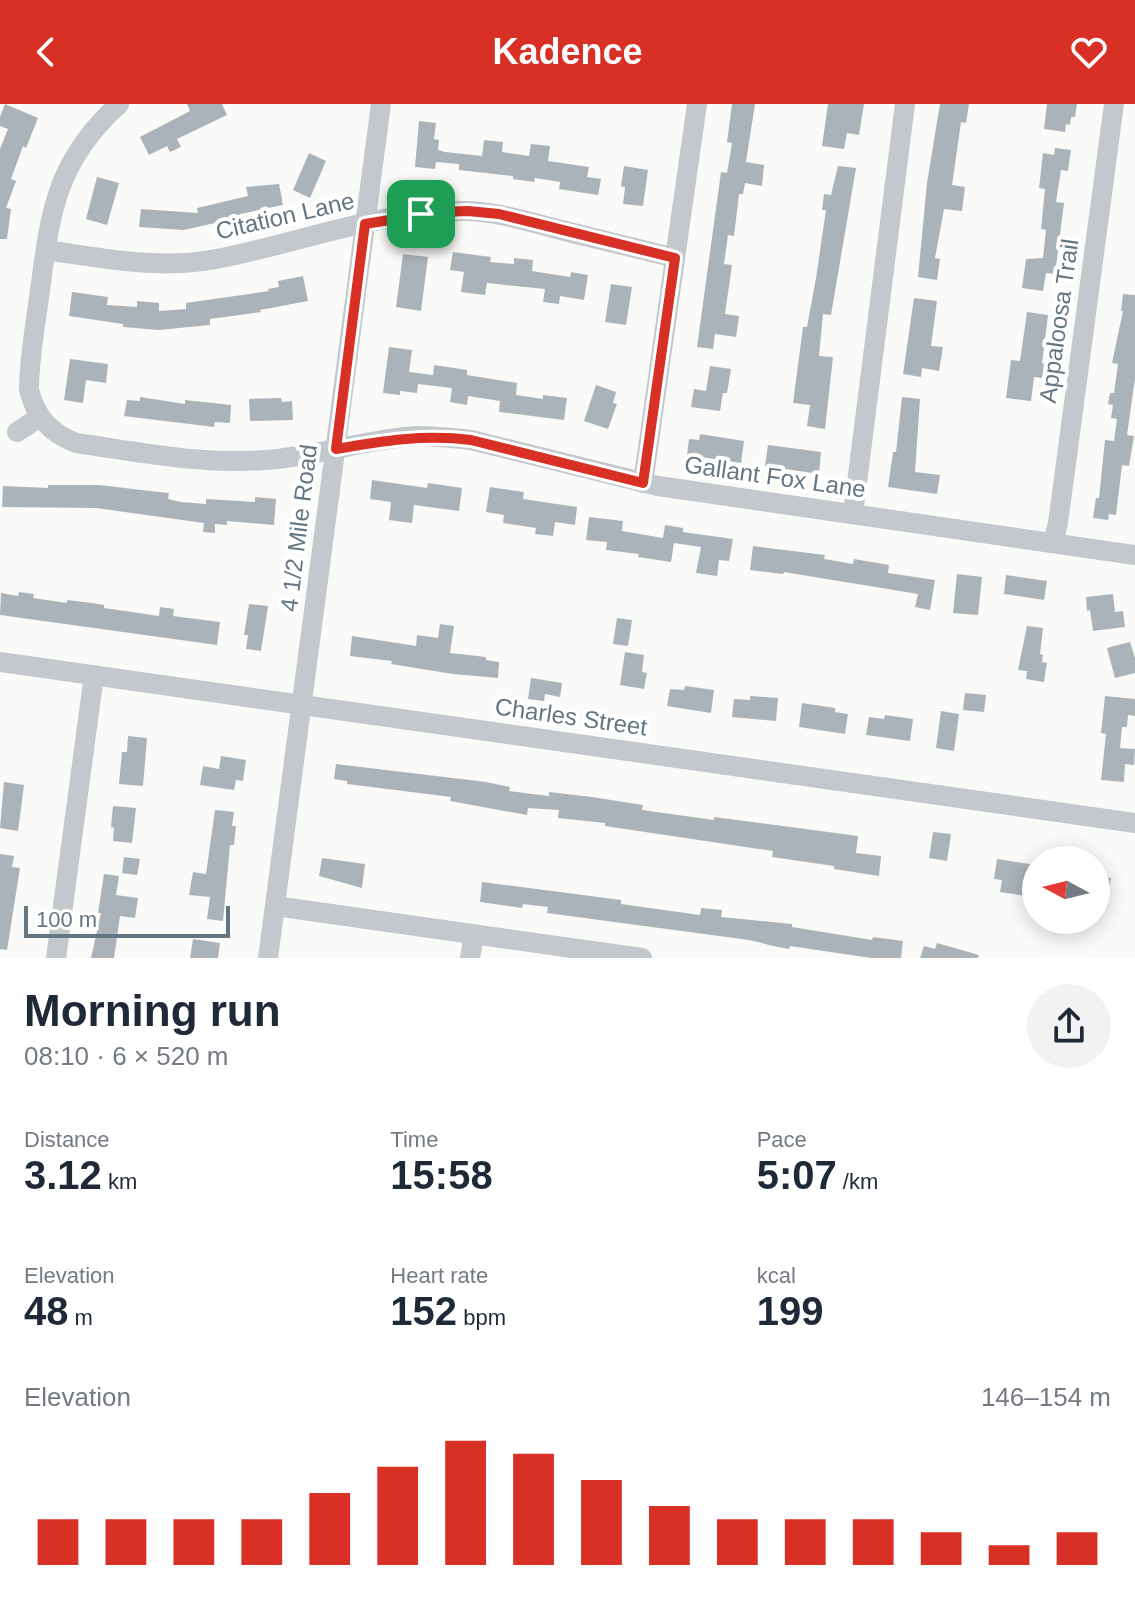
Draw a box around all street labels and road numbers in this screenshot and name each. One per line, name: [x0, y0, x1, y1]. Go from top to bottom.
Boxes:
street label: Citation Lane: [213, 186, 357, 245]
street label: Appaloosa Trail: [1034, 237, 1083, 405]
street label: 4 1/2 Mile Road: [275, 443, 322, 613]
street label: Gallant Fox Lane: [683, 450, 867, 503]
street label: Charles Street: [493, 692, 649, 741]

